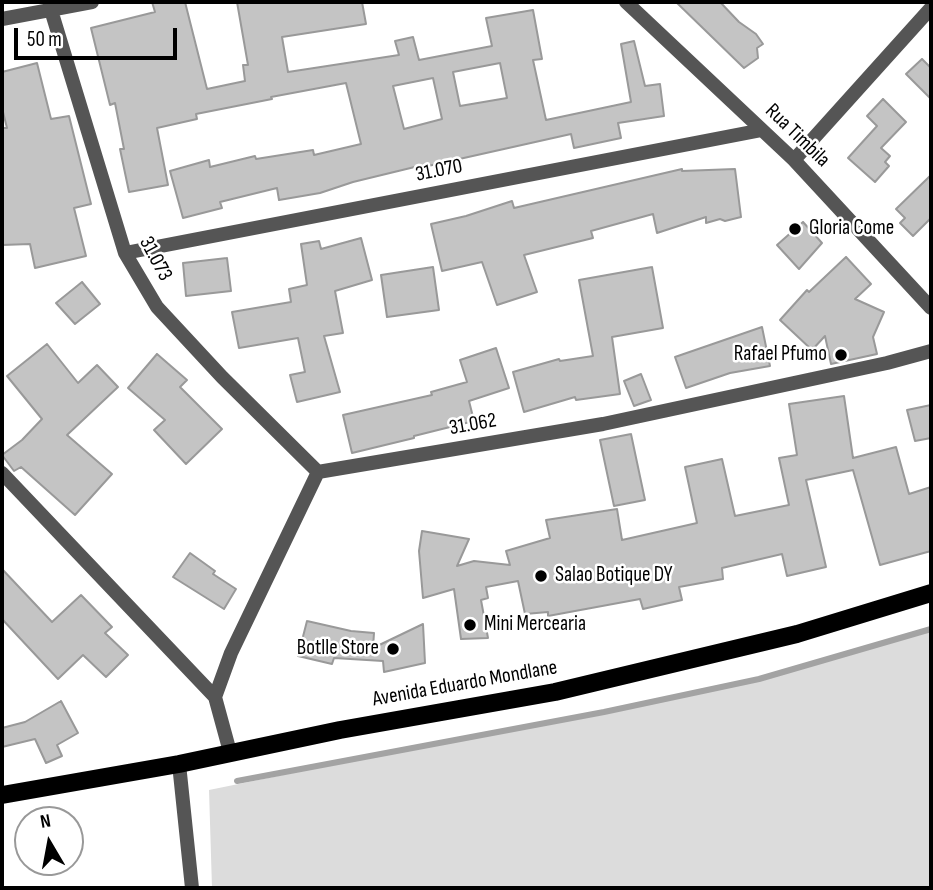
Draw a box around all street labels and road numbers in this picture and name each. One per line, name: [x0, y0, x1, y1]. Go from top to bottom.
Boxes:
street label: Rua Timbila: [759, 99, 835, 173]
street label: 31.070: [413, 154, 465, 188]
street label: 31.073: [133, 233, 177, 285]
street label: 31.062: [447, 408, 499, 442]
street label: Avenida Eduardo Mondlane: [371, 655, 559, 713]

